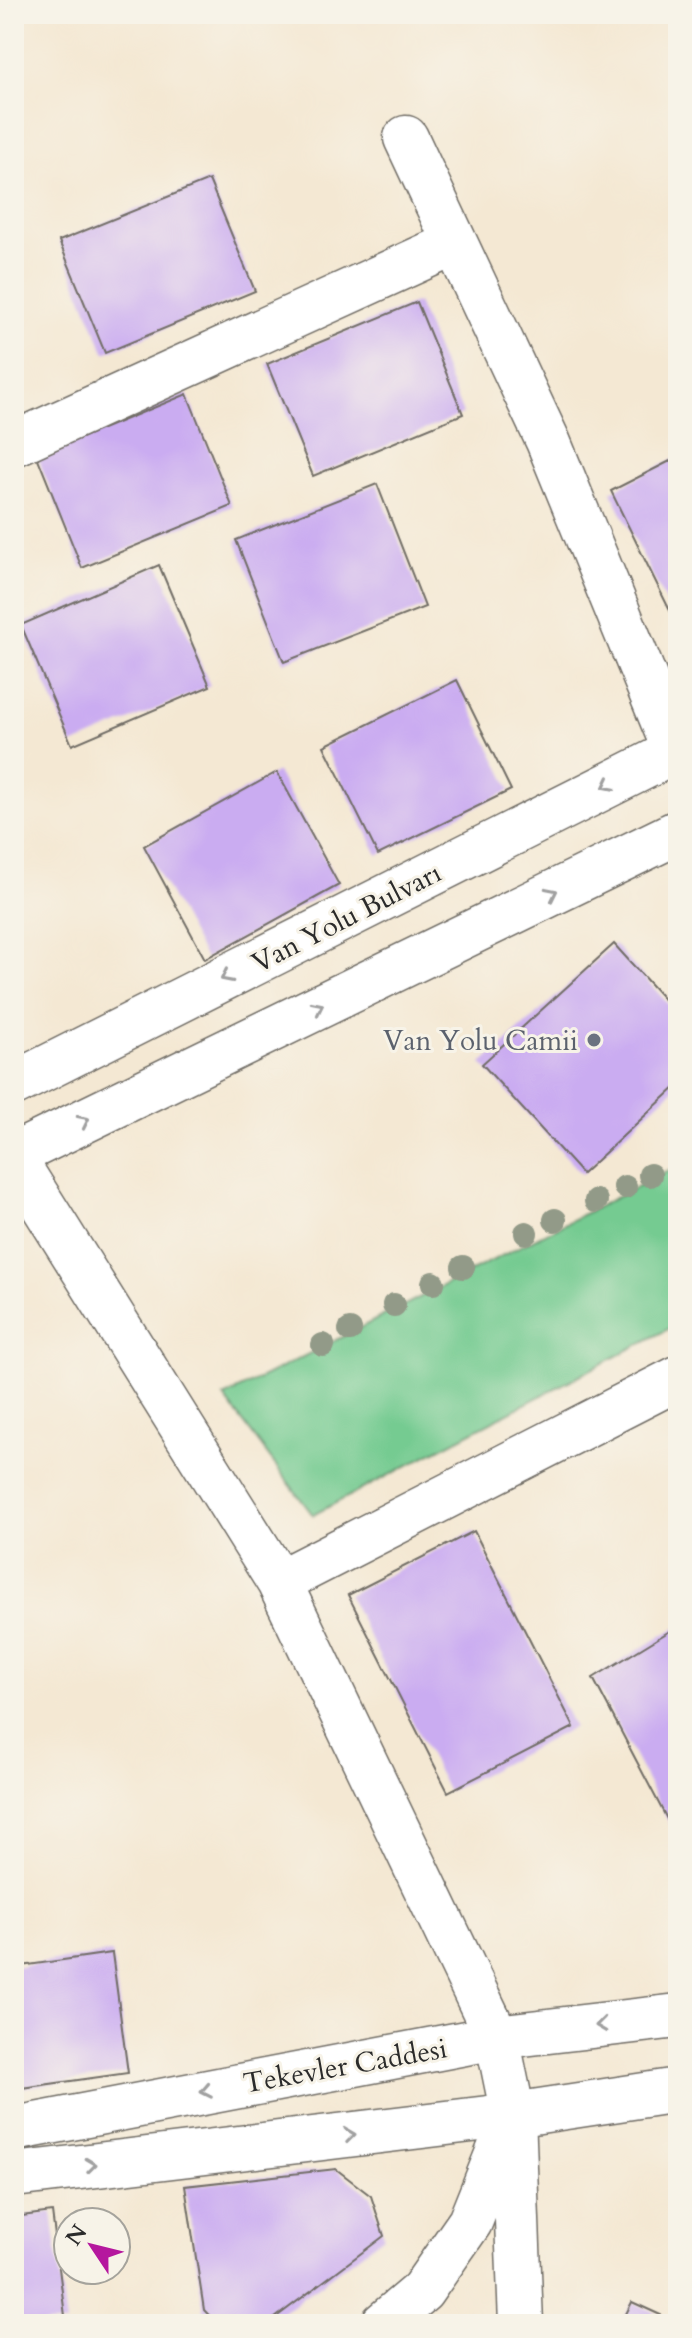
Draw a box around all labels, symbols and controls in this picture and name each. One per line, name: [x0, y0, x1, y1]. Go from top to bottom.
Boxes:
one-way arrow: [602, 775, 617, 791]
street label: Van Yolu Bulvarı: [245, 854, 448, 982]
one-way arrow: [543, 888, 558, 903]
one-way arrow: [219, 968, 234, 983]
one-way arrow: [310, 1001, 324, 1017]
place label: Van Yolu Camii: [383, 1022, 578, 1060]
marker: Van Yolu Camii: [585, 1031, 603, 1049]
one-way arrow: [76, 1115, 91, 1131]
one-way arrow: [594, 2016, 607, 2033]
street label: Tekevler Caddesi: [240, 2029, 450, 2103]
one-way arrow: [200, 2082, 213, 2099]
one-way arrow: [344, 2126, 357, 2143]
one-way arrow: [85, 2157, 98, 2174]
north arrow: [52, 2206, 132, 2286]
text: N: [59, 2219, 94, 2252]

